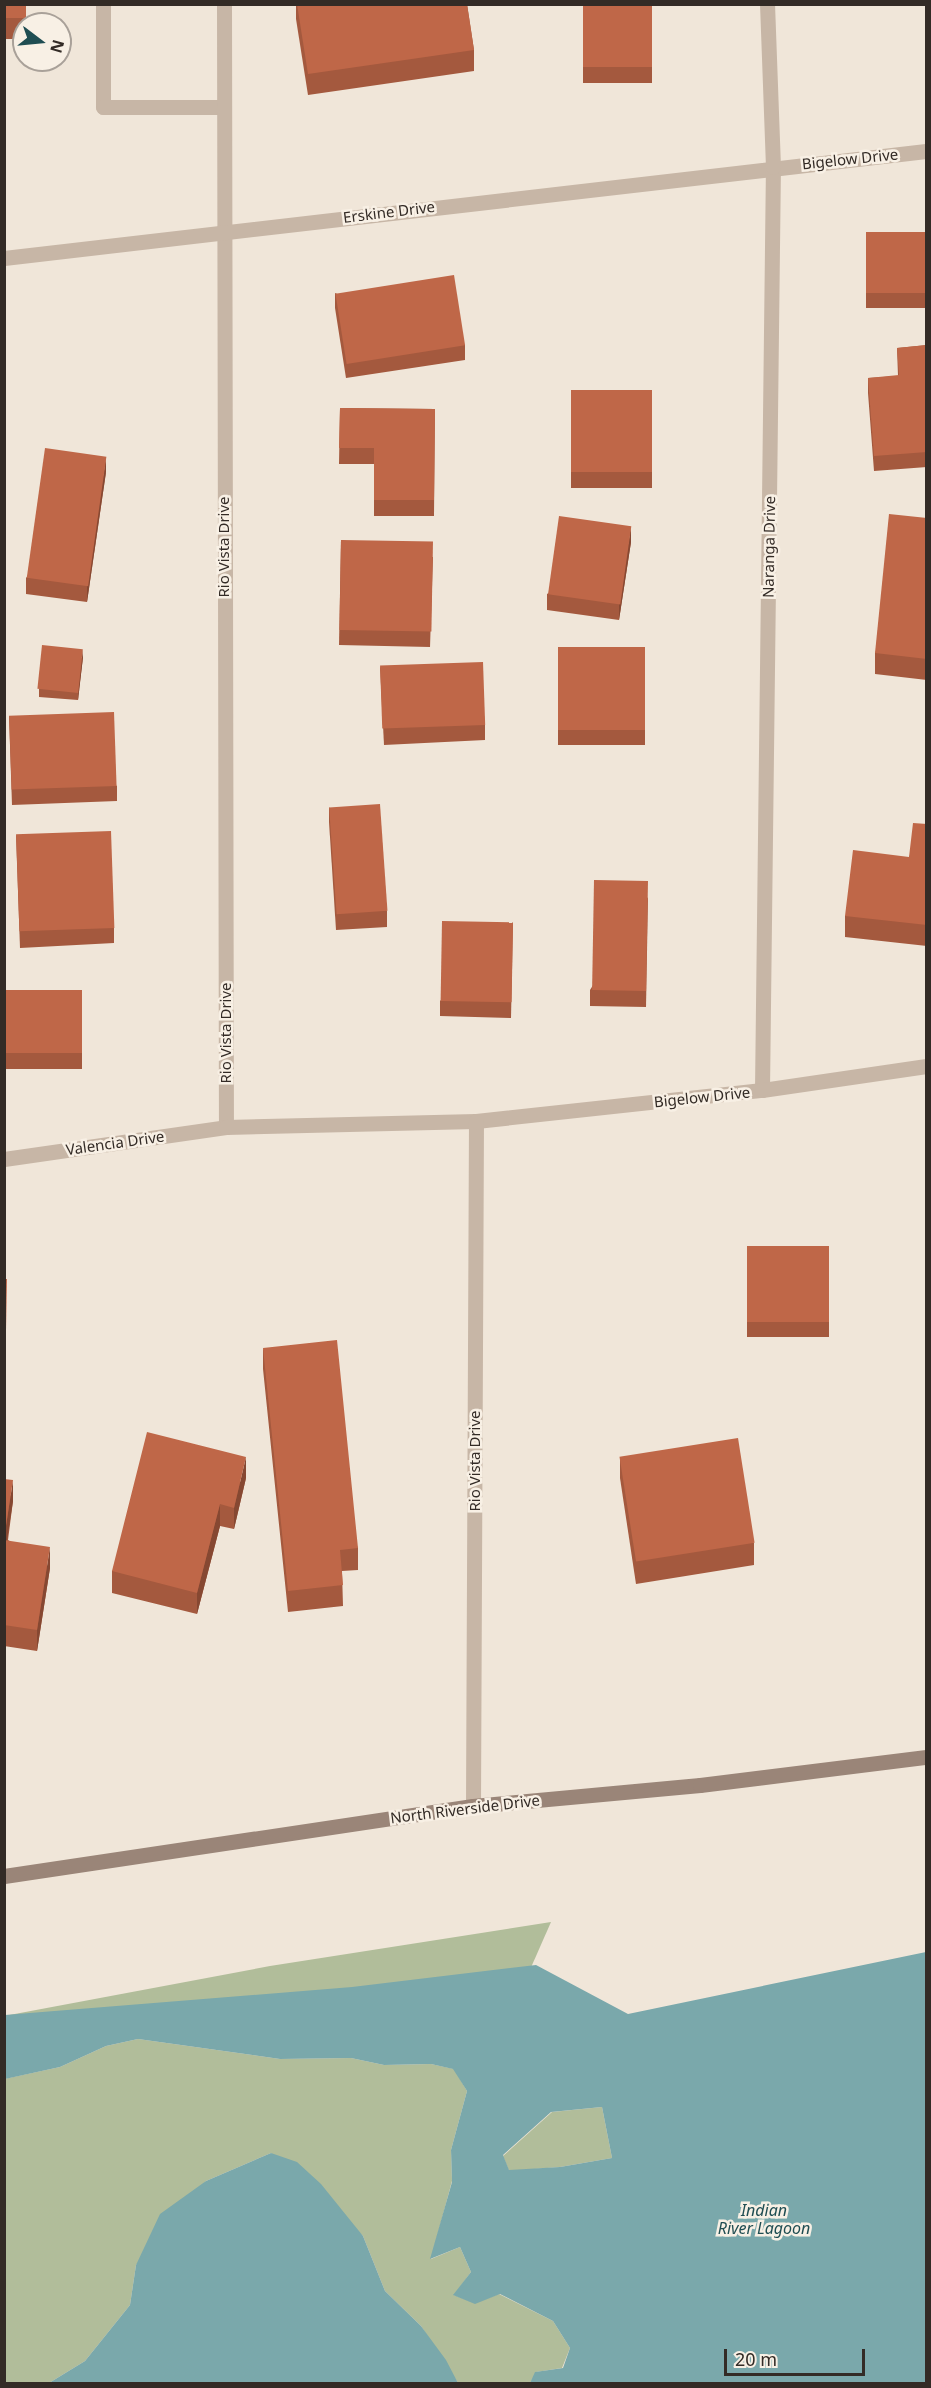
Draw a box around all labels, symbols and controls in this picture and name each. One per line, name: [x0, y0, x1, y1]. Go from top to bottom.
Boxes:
north arrow: [12, 12, 72, 72]
text: N: [45, 37, 70, 56]
street label: Bigelow Drive: [801, 145, 899, 173]
street label: Erskine Drive: [342, 197, 436, 227]
street label: Rio Vista Drive: [215, 496, 233, 598]
street label: Naranga Drive: [759, 496, 779, 598]
street label: Rio Vista Drive: [217, 982, 235, 1084]
street label: Bigelow Drive: [653, 1083, 751, 1111]
street label: Valencia Drive: [65, 1127, 165, 1159]
street label: Rio Vista Drive: [466, 1410, 484, 1512]
street label: North Riverside Drive: [389, 1791, 541, 1827]
water label: Indian River Lagoon: [718, 2200, 810, 2238]
scale bar: [727, 2337, 868, 2375]
text: 20 m: [735, 2347, 777, 2371]

